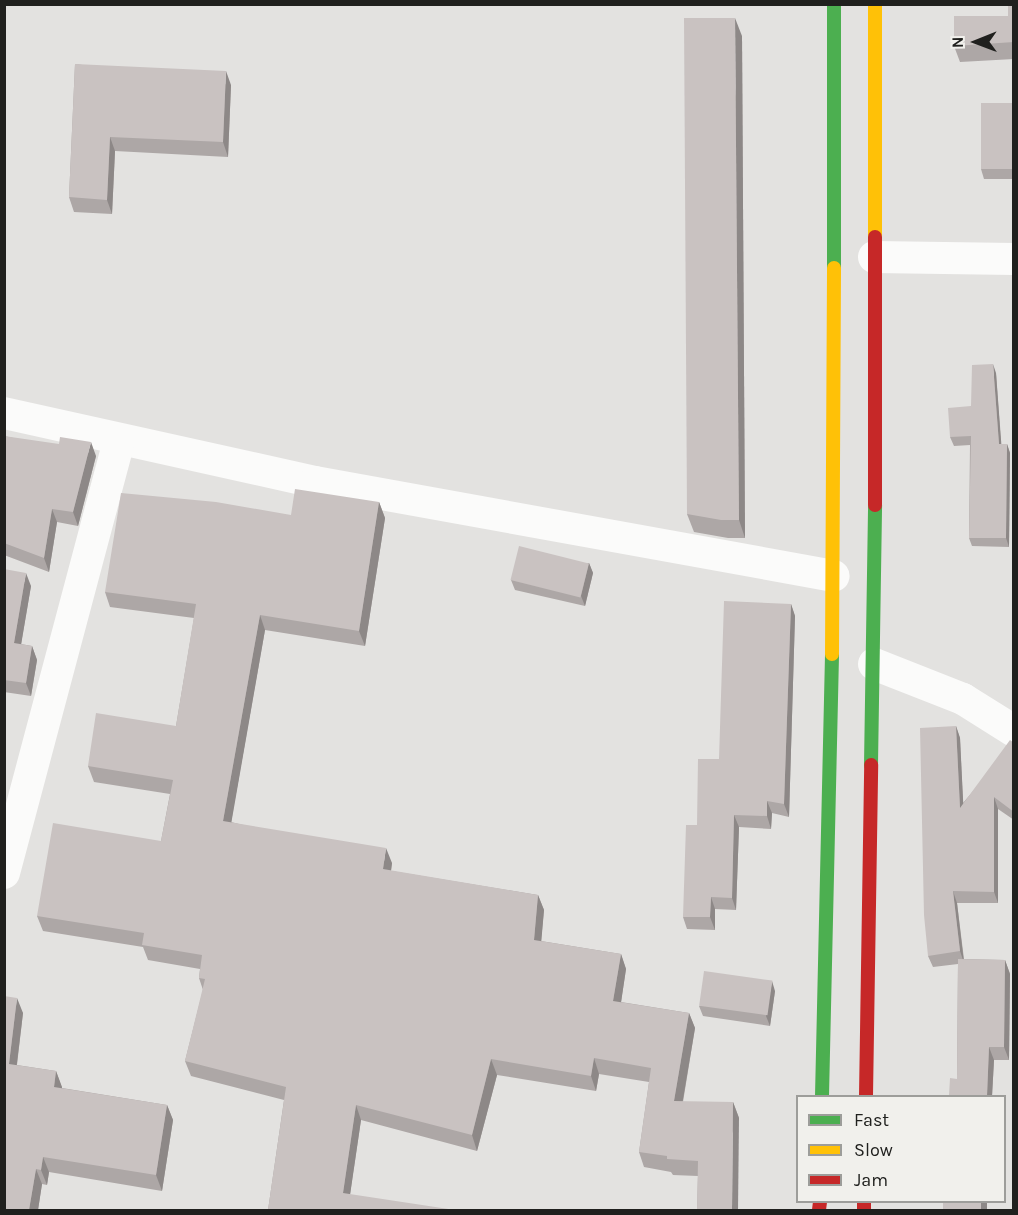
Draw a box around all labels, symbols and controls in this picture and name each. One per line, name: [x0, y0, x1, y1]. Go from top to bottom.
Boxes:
north arrow: [946, 12, 1006, 72]
text: N: [948, 36, 967, 48]
legend: [796, 1095, 1006, 1203]
text: Fast: [854, 1109, 889, 1131]
text: Slow: [854, 1139, 893, 1161]
text: Jam: [854, 1169, 888, 1191]

